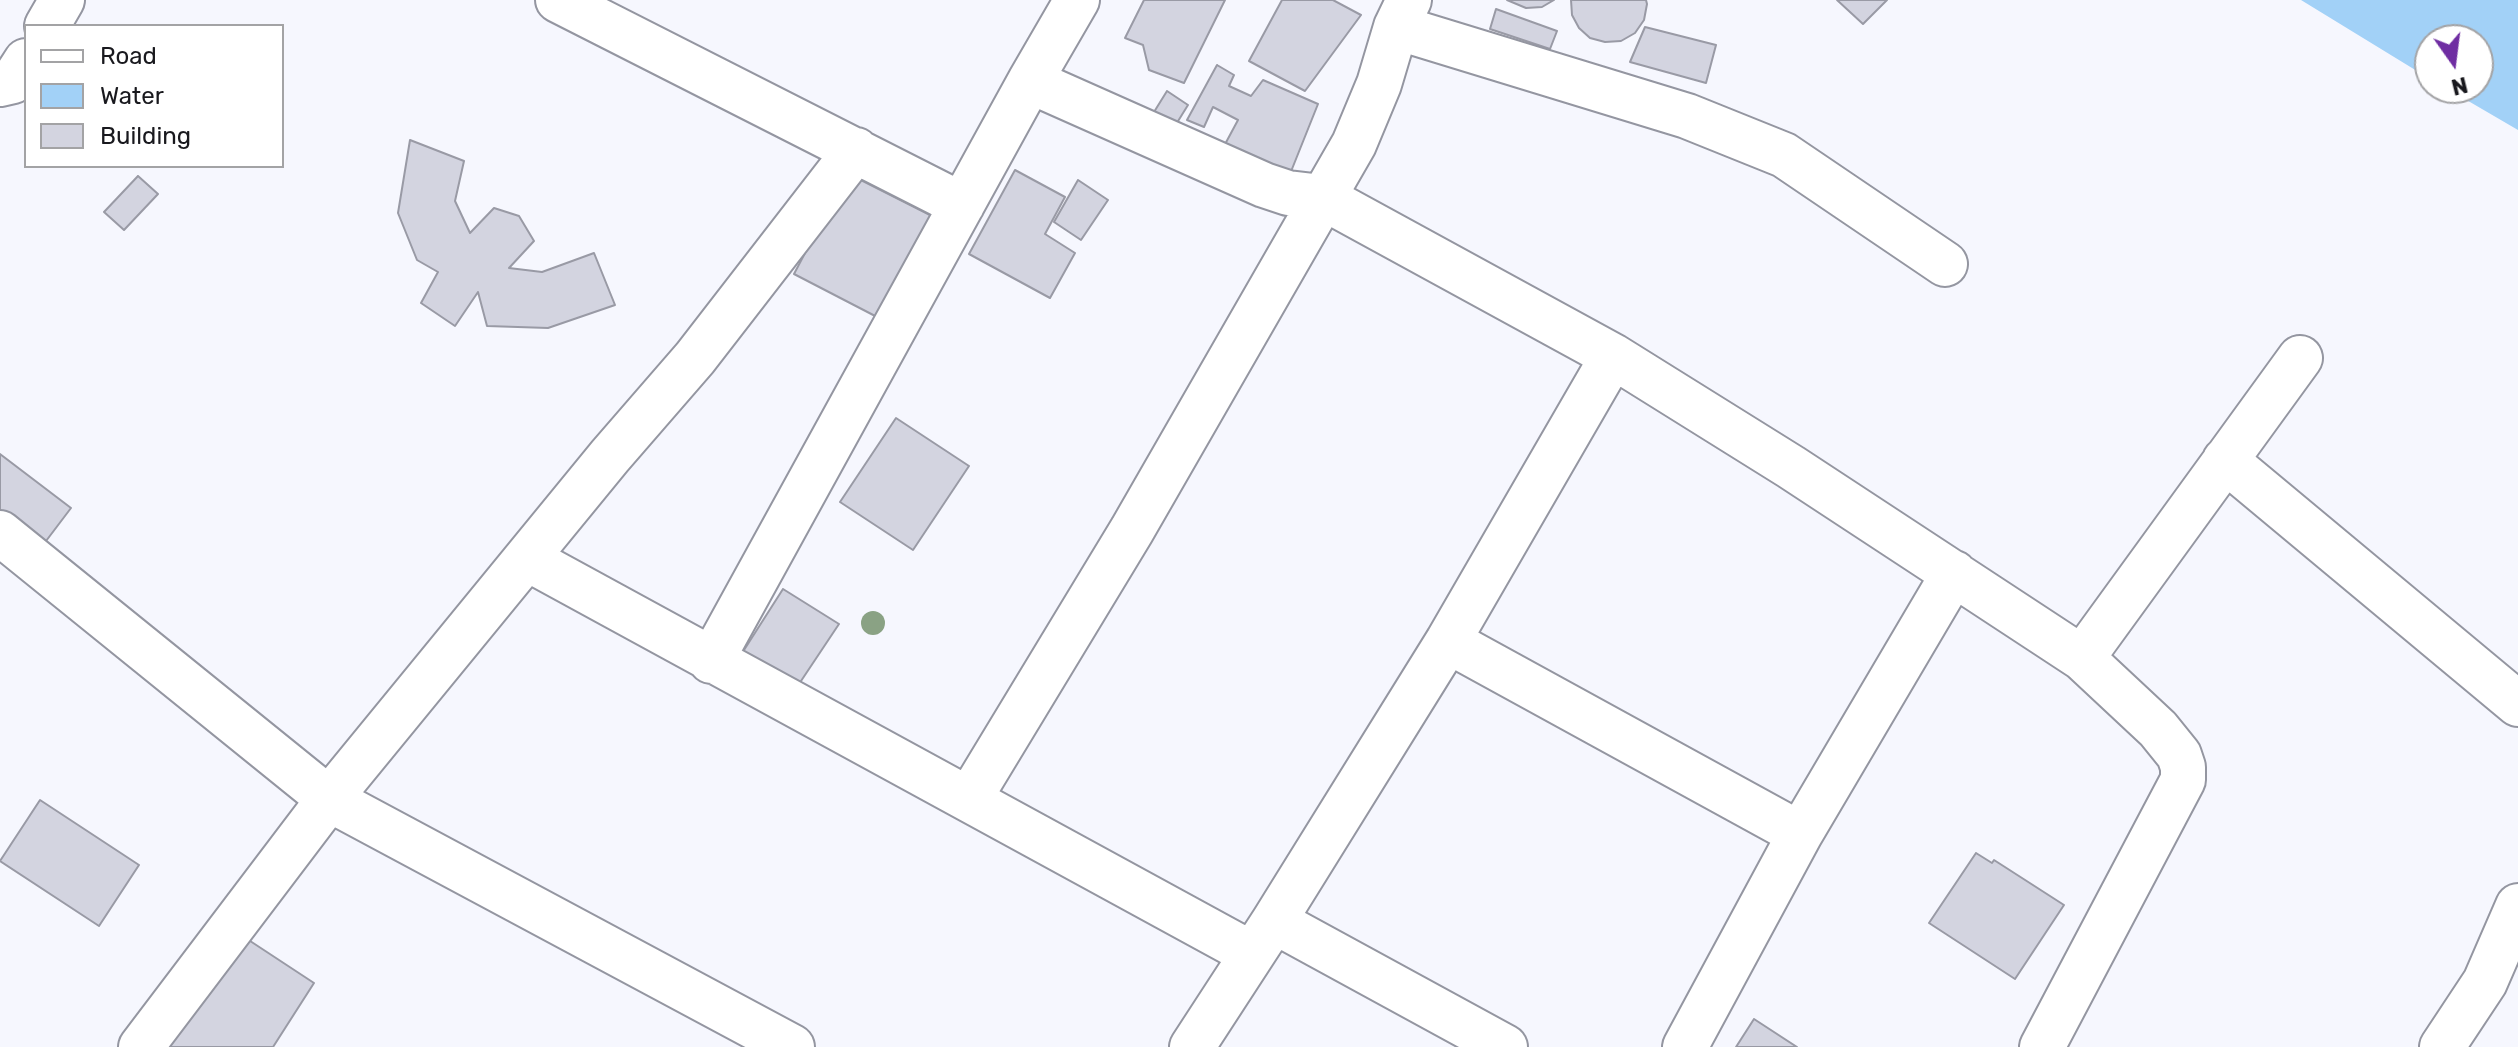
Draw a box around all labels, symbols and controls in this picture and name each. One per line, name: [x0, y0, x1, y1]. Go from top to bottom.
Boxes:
legend: [24, 24, 284, 168]
north arrow: [2414, 24, 2494, 104]
text: Road: [100, 42, 157, 70]
text: N: [2449, 71, 2470, 101]
text: Water: [100, 82, 164, 110]
text: Building: [100, 122, 191, 150]

